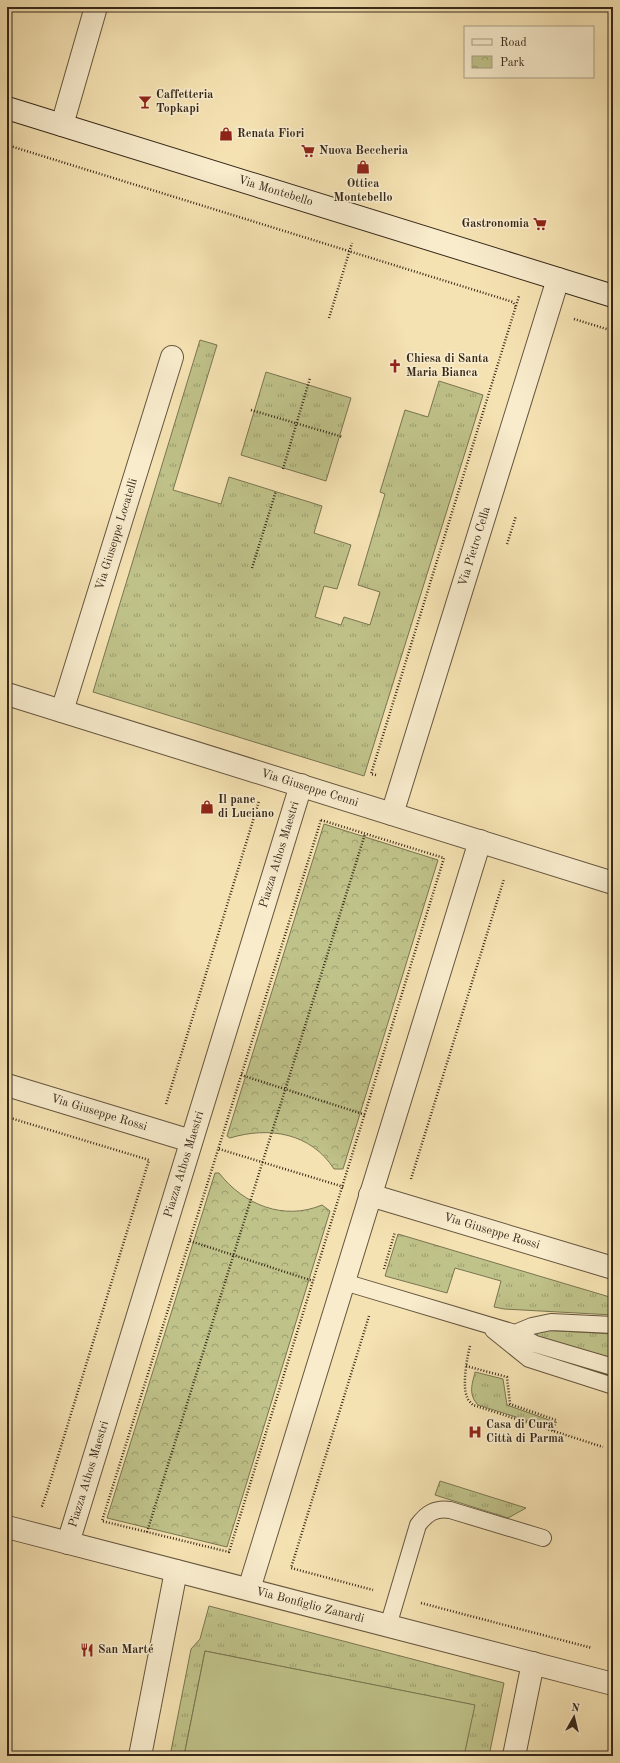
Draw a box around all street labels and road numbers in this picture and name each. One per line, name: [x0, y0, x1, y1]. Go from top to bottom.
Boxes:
street label: Via Montebello: [237, 174, 314, 209]
street label: Via Giuseppe Locatelli: [94, 477, 140, 592]
street label: Via Pietro Cella: [457, 505, 493, 588]
street label: Via Giuseppe Cenni: [259, 768, 360, 809]
street label: Piazza Athos Maestri: [258, 800, 302, 910]
street label: Via Giuseppe Rossi: [49, 1093, 148, 1133]
street label: Piazza Athos Maestri: [162, 1110, 206, 1219]
street label: Via Giuseppe Rossi: [442, 1211, 541, 1252]
street label: Piazza Athos Maestri: [67, 1419, 111, 1529]
street label: Via Bonfiglio Zanardi: [255, 1586, 365, 1625]

